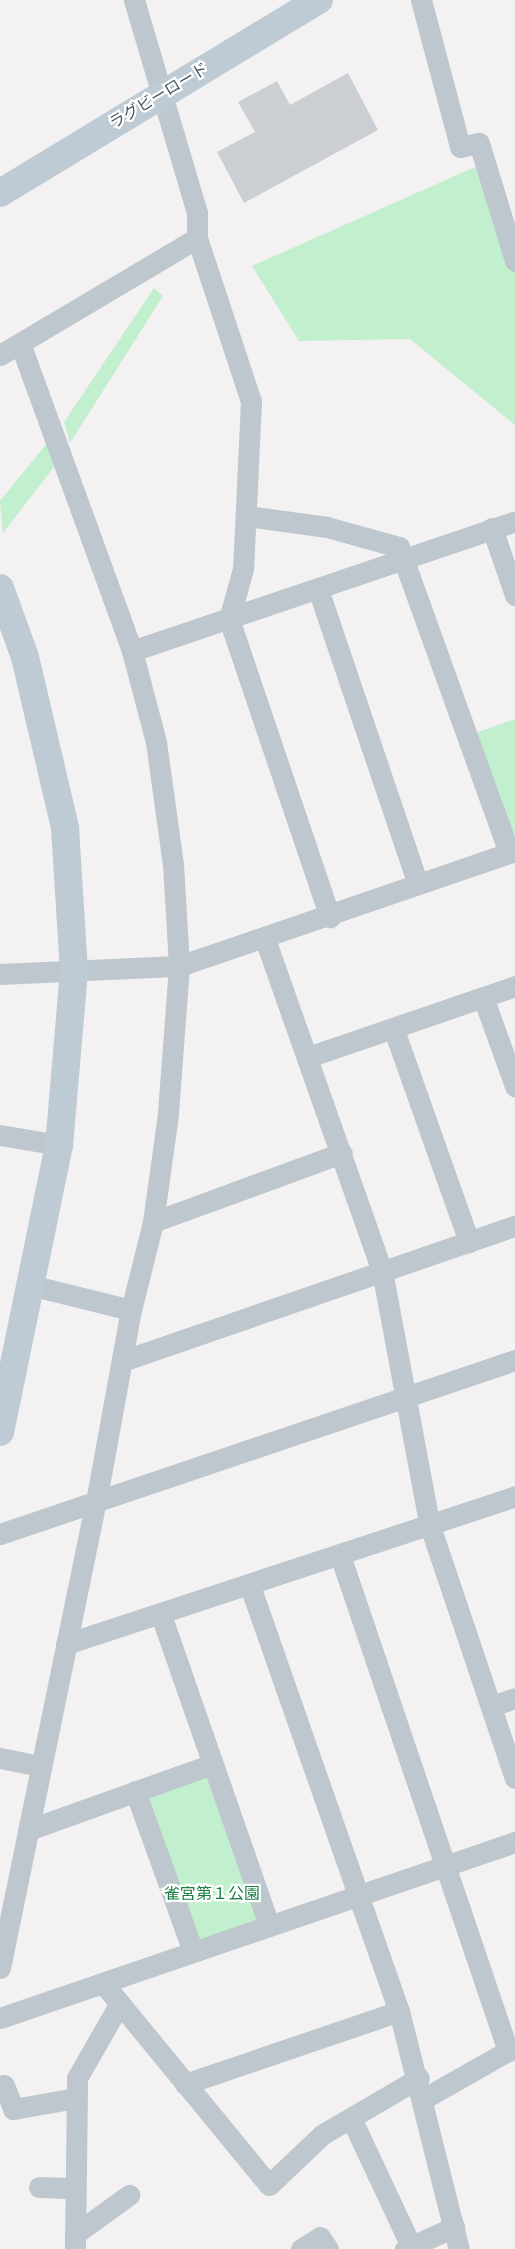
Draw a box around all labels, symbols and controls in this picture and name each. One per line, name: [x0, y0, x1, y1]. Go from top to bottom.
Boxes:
street label: ラグビーロード: [106, 59, 212, 133]
park label: 雀宮第１公園: [164, 1884, 260, 1904]

